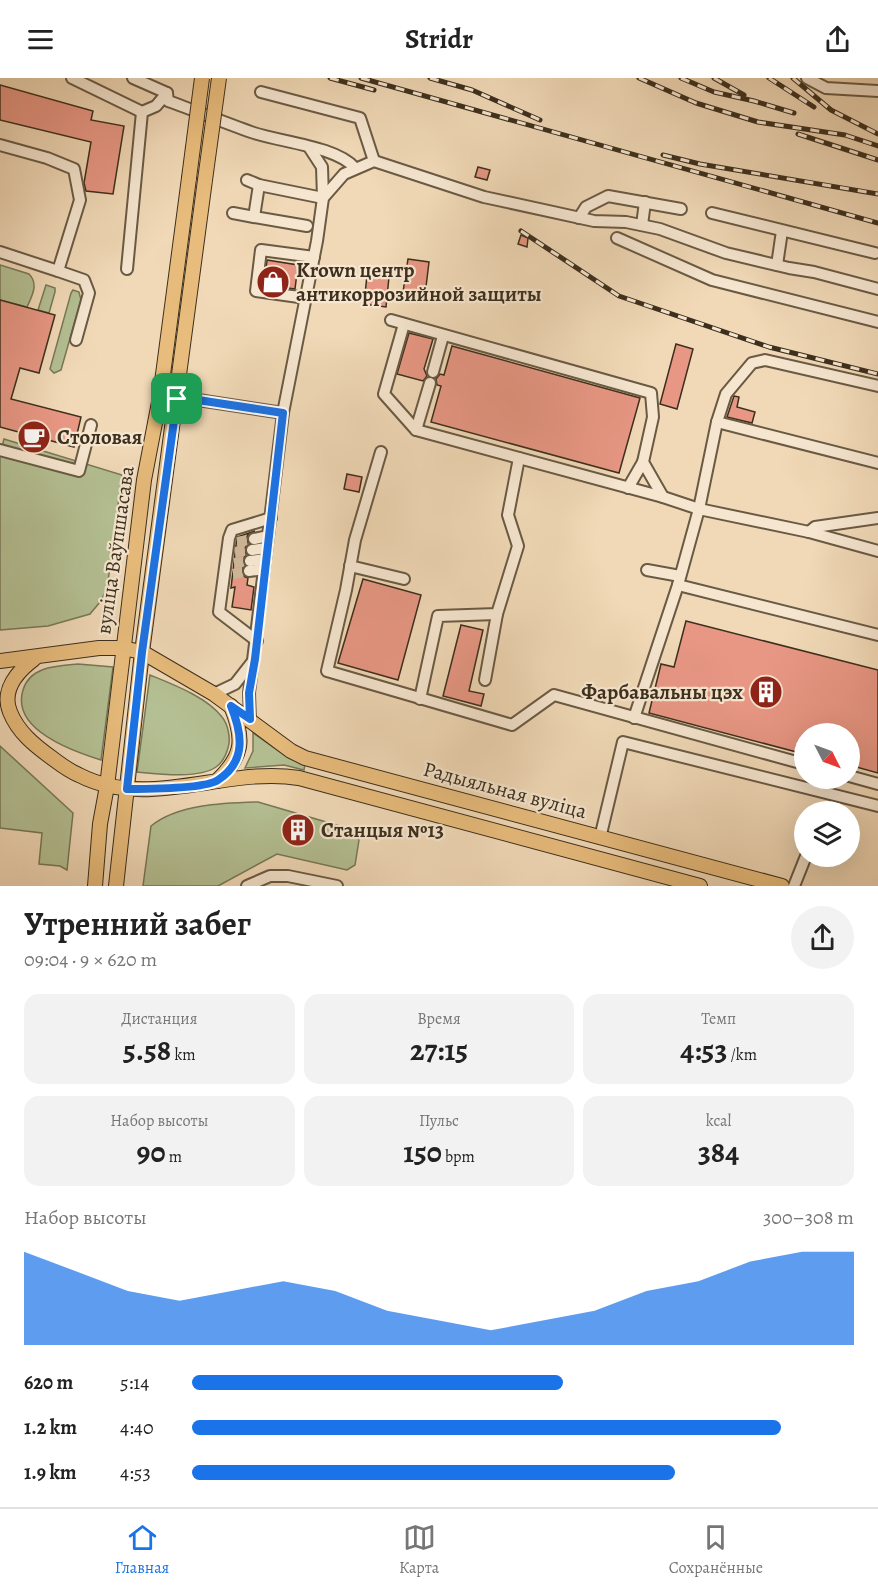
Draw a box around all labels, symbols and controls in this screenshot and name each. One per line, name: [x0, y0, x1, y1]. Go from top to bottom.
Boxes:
text: Stridr: [405, 21, 473, 57]
icon: menu: [24, 23, 57, 56]
icon: share: [821, 23, 854, 56]
place label: Krown центр антикоррозийной защиты: [296, 256, 542, 308]
shop icon: Krown центр антикоррозийной защиты: [255, 264, 291, 300]
pin: [151, 373, 202, 424]
icon: arrive: [160, 382, 193, 415]
cafe icon: Столовая: [16, 419, 52, 455]
place label: Столовая: [57, 423, 142, 451]
street label: вуліца Ваўпшасава: [89, 464, 141, 636]
building icon: Фарбавальны цэх: [748, 674, 784, 710]
place label: Фарбавальны цэх: [581, 678, 743, 706]
north arrow: [794, 723, 860, 789]
map controls: [794, 723, 860, 867]
street label: Радыяльная вуліца: [420, 755, 590, 825]
button: layers: [794, 801, 860, 867]
building icon: Станцыя №13: [280, 812, 316, 848]
place label: Станцыя №13: [321, 816, 444, 844]
text: Утренний забег: [24, 901, 251, 946]
button: share: [791, 906, 854, 969]
text: 09:04 · 9 × 620 m: [24, 946, 157, 973]
text: Дистанция: [121, 1008, 197, 1030]
text: Время: [417, 1008, 461, 1030]
text: Темп: [701, 1008, 736, 1030]
text: 5.58: [123, 1030, 171, 1070]
text: 27:15: [410, 1030, 468, 1070]
text: 4:53: [680, 1030, 727, 1070]
text: km: [171, 1044, 196, 1066]
text: /km: [727, 1044, 757, 1066]
text: Набор высоты: [110, 1110, 208, 1132]
text: Пульс: [419, 1110, 459, 1132]
text: kcal: [706, 1110, 731, 1132]
text: 90: [137, 1132, 166, 1172]
text: 150: [403, 1132, 442, 1172]
text: 384: [698, 1132, 739, 1172]
text: m: [166, 1146, 182, 1168]
text: bpm: [442, 1146, 475, 1168]
text: Набор высоты: [24, 1204, 147, 1231]
text: 300–308 m: [763, 1204, 854, 1231]
text: 620 m: [24, 1369, 73, 1396]
text: 5:14: [120, 1369, 149, 1396]
text: 1.2 km: [24, 1414, 77, 1441]
text: 4:40: [120, 1414, 154, 1441]
text: 1.9 km: [24, 1459, 77, 1486]
text: 4:53: [120, 1459, 151, 1486]
tab: Главная: [115, 1521, 169, 1579]
tab: Карта: [399, 1521, 439, 1579]
tab: Сохранённые: [669, 1521, 763, 1579]

